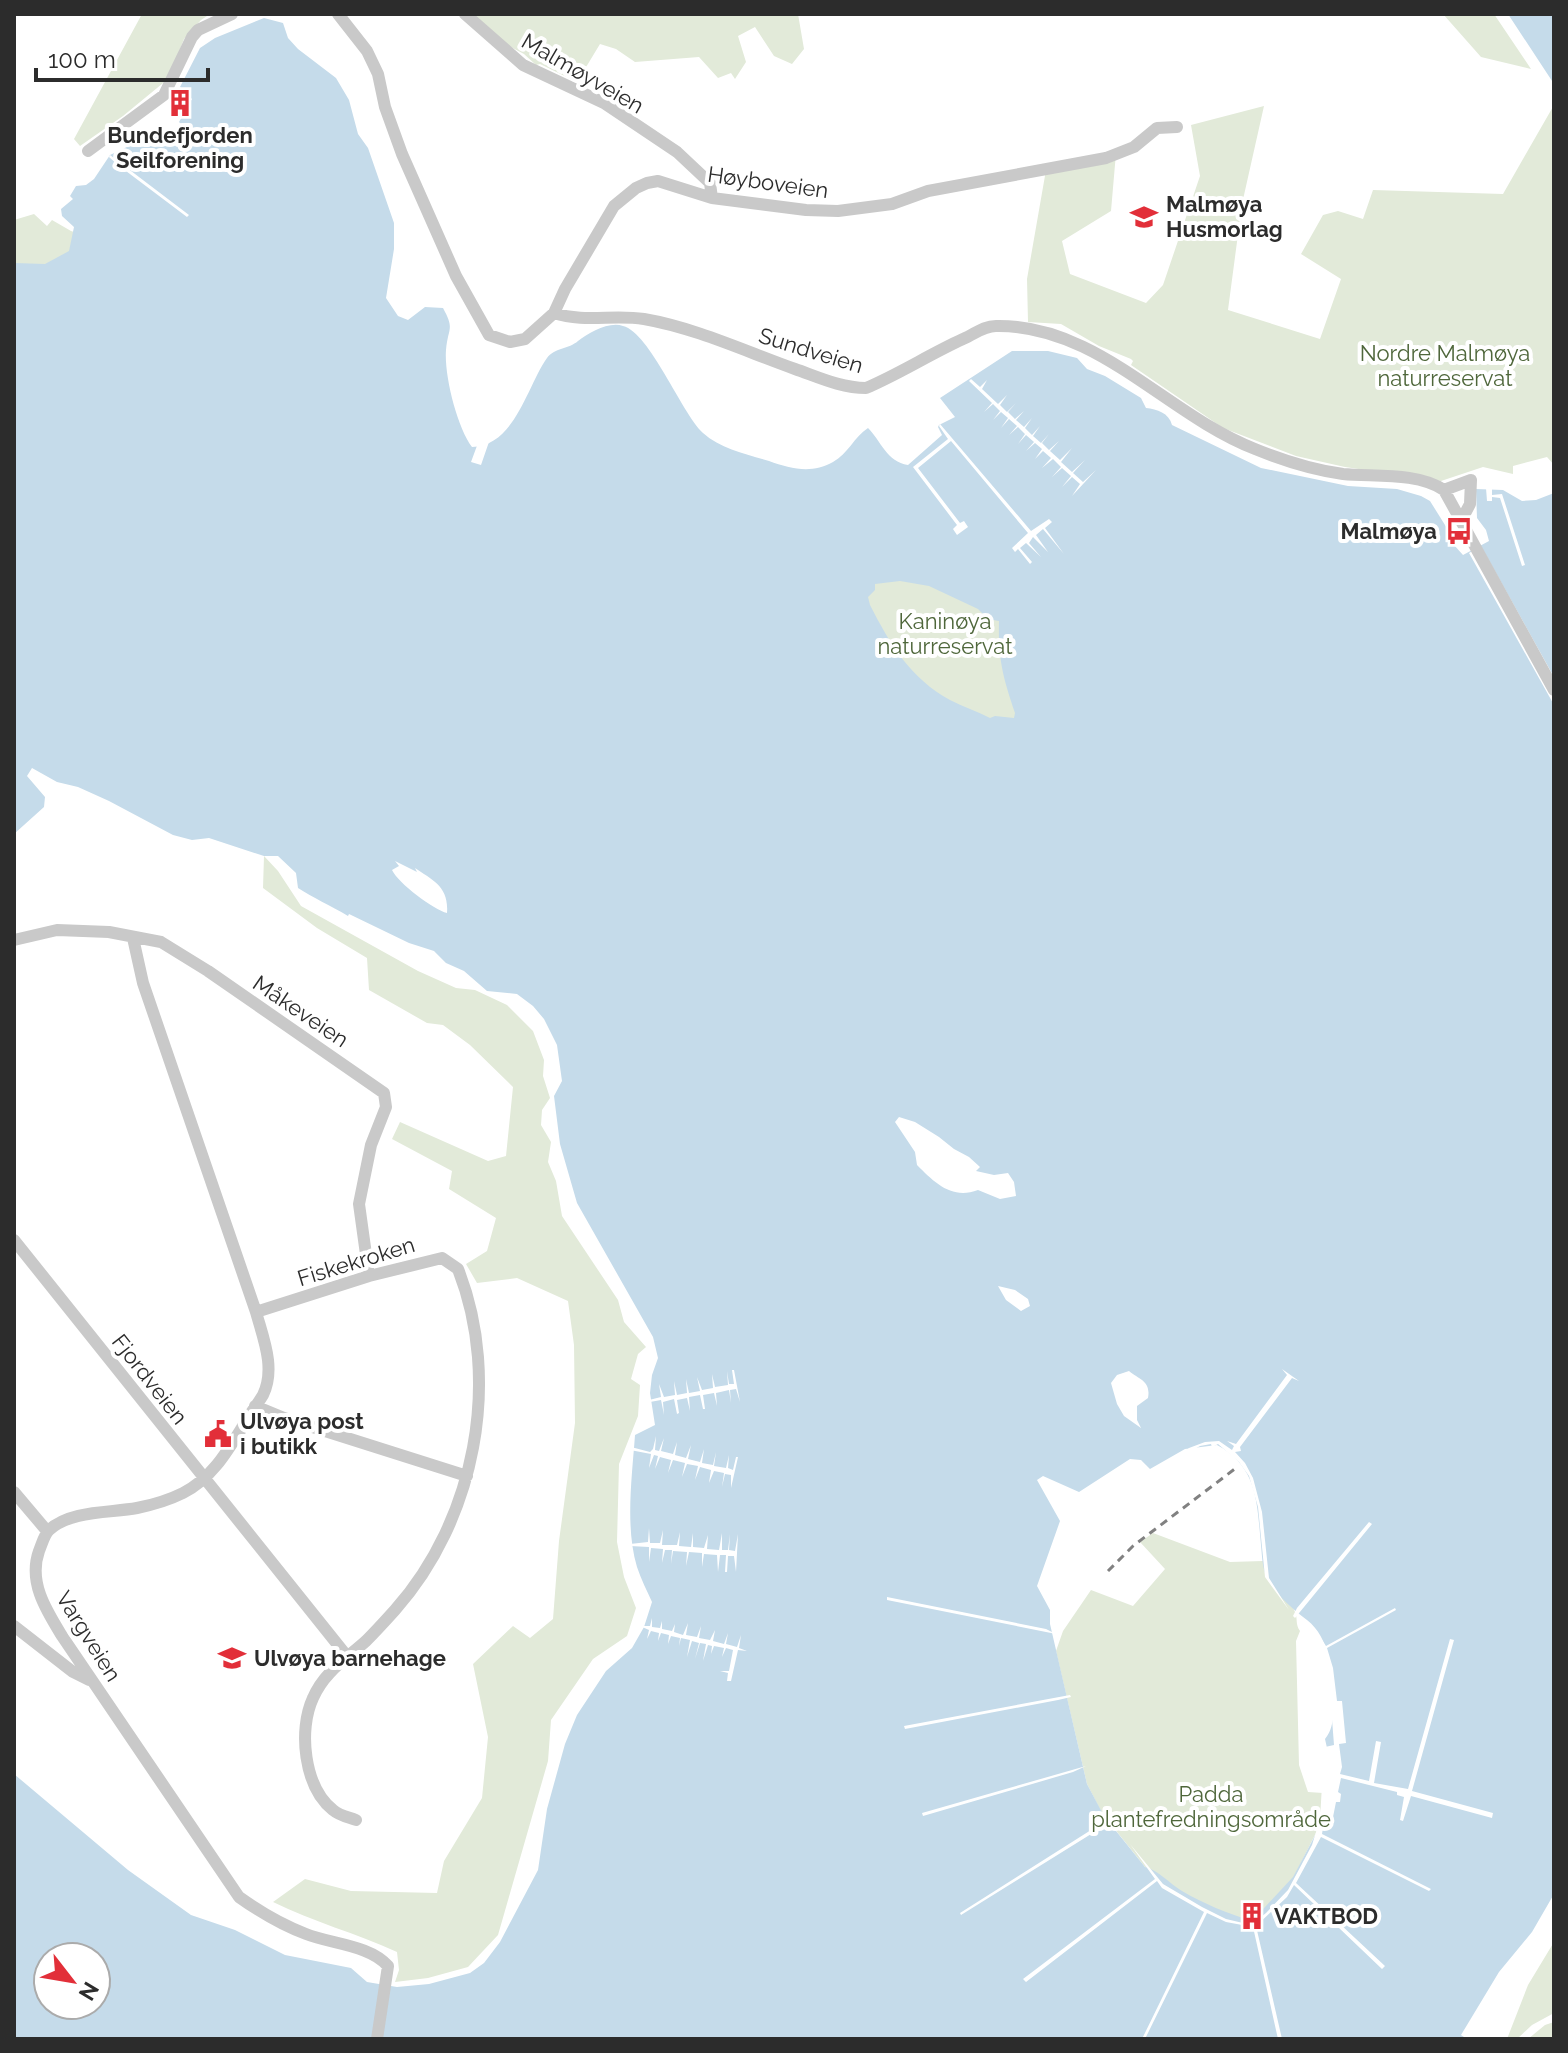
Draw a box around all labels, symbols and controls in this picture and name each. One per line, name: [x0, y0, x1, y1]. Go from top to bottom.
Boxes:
street label: Malmøyveien: [517, 28, 649, 118]
scale bar: [36, 32, 208, 82]
text: 100 m: [48, 45, 116, 74]
building icon: Bundefjorden Seilforening: [165, 88, 195, 118]
place label: Bundefjorden Seilforening: [107, 122, 253, 173]
street label: Høyboveien: [706, 161, 830, 203]
place label: Malmøya Husmorlag: [1166, 191, 1283, 242]
school or university icon: Malmøya Husmorlag: [1129, 202, 1159, 232]
street label: Sundveien: [756, 322, 866, 378]
park label: Nordre Malmøya naturreservat: [1360, 340, 1530, 391]
bus stop icon: Malmøya: [1444, 516, 1474, 546]
place label: Malmøya: [1341, 518, 1437, 544]
park label: Kaninøya naturreservat: [877, 608, 1013, 659]
street label: Måkeveien: [248, 970, 354, 1052]
street label: Fiskekroken: [294, 1231, 418, 1291]
street label: Fjordveien: [107, 1329, 193, 1429]
place label: Ulvøya post i butikk: [240, 1408, 364, 1459]
public building icon: Ulvøya post i butikk: [203, 1419, 233, 1449]
street label: Vargveien: [51, 1586, 127, 1686]
school or university icon: Ulvøya barnehage: [217, 1643, 247, 1673]
place label: Ulvøya barnehage: [254, 1645, 446, 1671]
park label: Padda plantefredningsområde: [1091, 1781, 1331, 1832]
building icon: VAKTBOD: [1237, 1901, 1267, 1931]
place label: VAKTBOD: [1274, 1903, 1378, 1929]
north arrow: [32, 1941, 112, 2021]
text: N: [74, 1977, 105, 2005]

